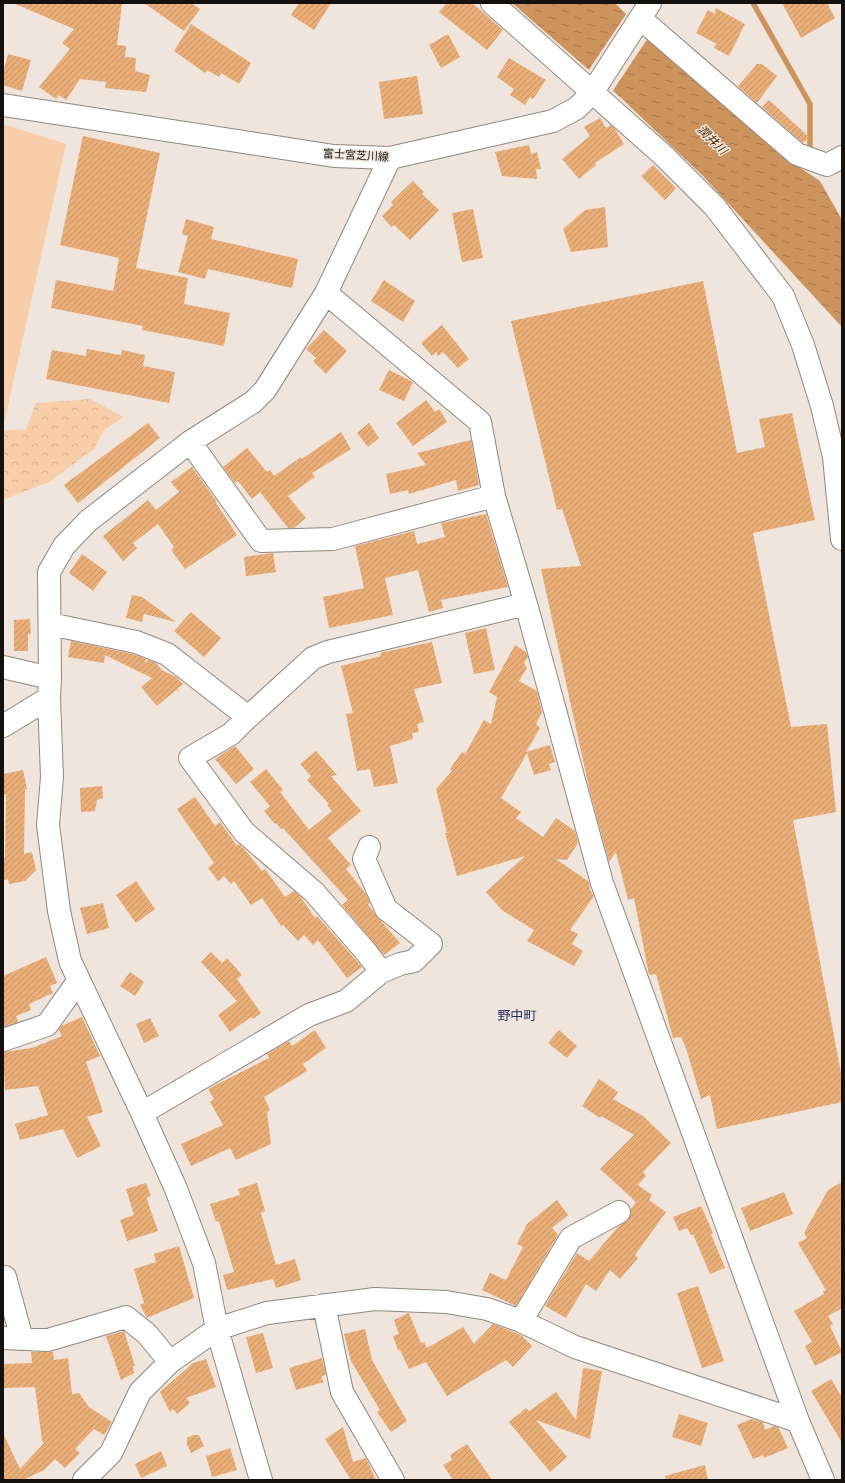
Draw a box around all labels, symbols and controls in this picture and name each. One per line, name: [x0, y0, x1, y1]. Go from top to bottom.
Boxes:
water label: 潤井川: [694, 122, 732, 159]
street label: 富士宮芝川線: [323, 146, 389, 164]
district label: 野中町: [497, 1007, 537, 1024]

